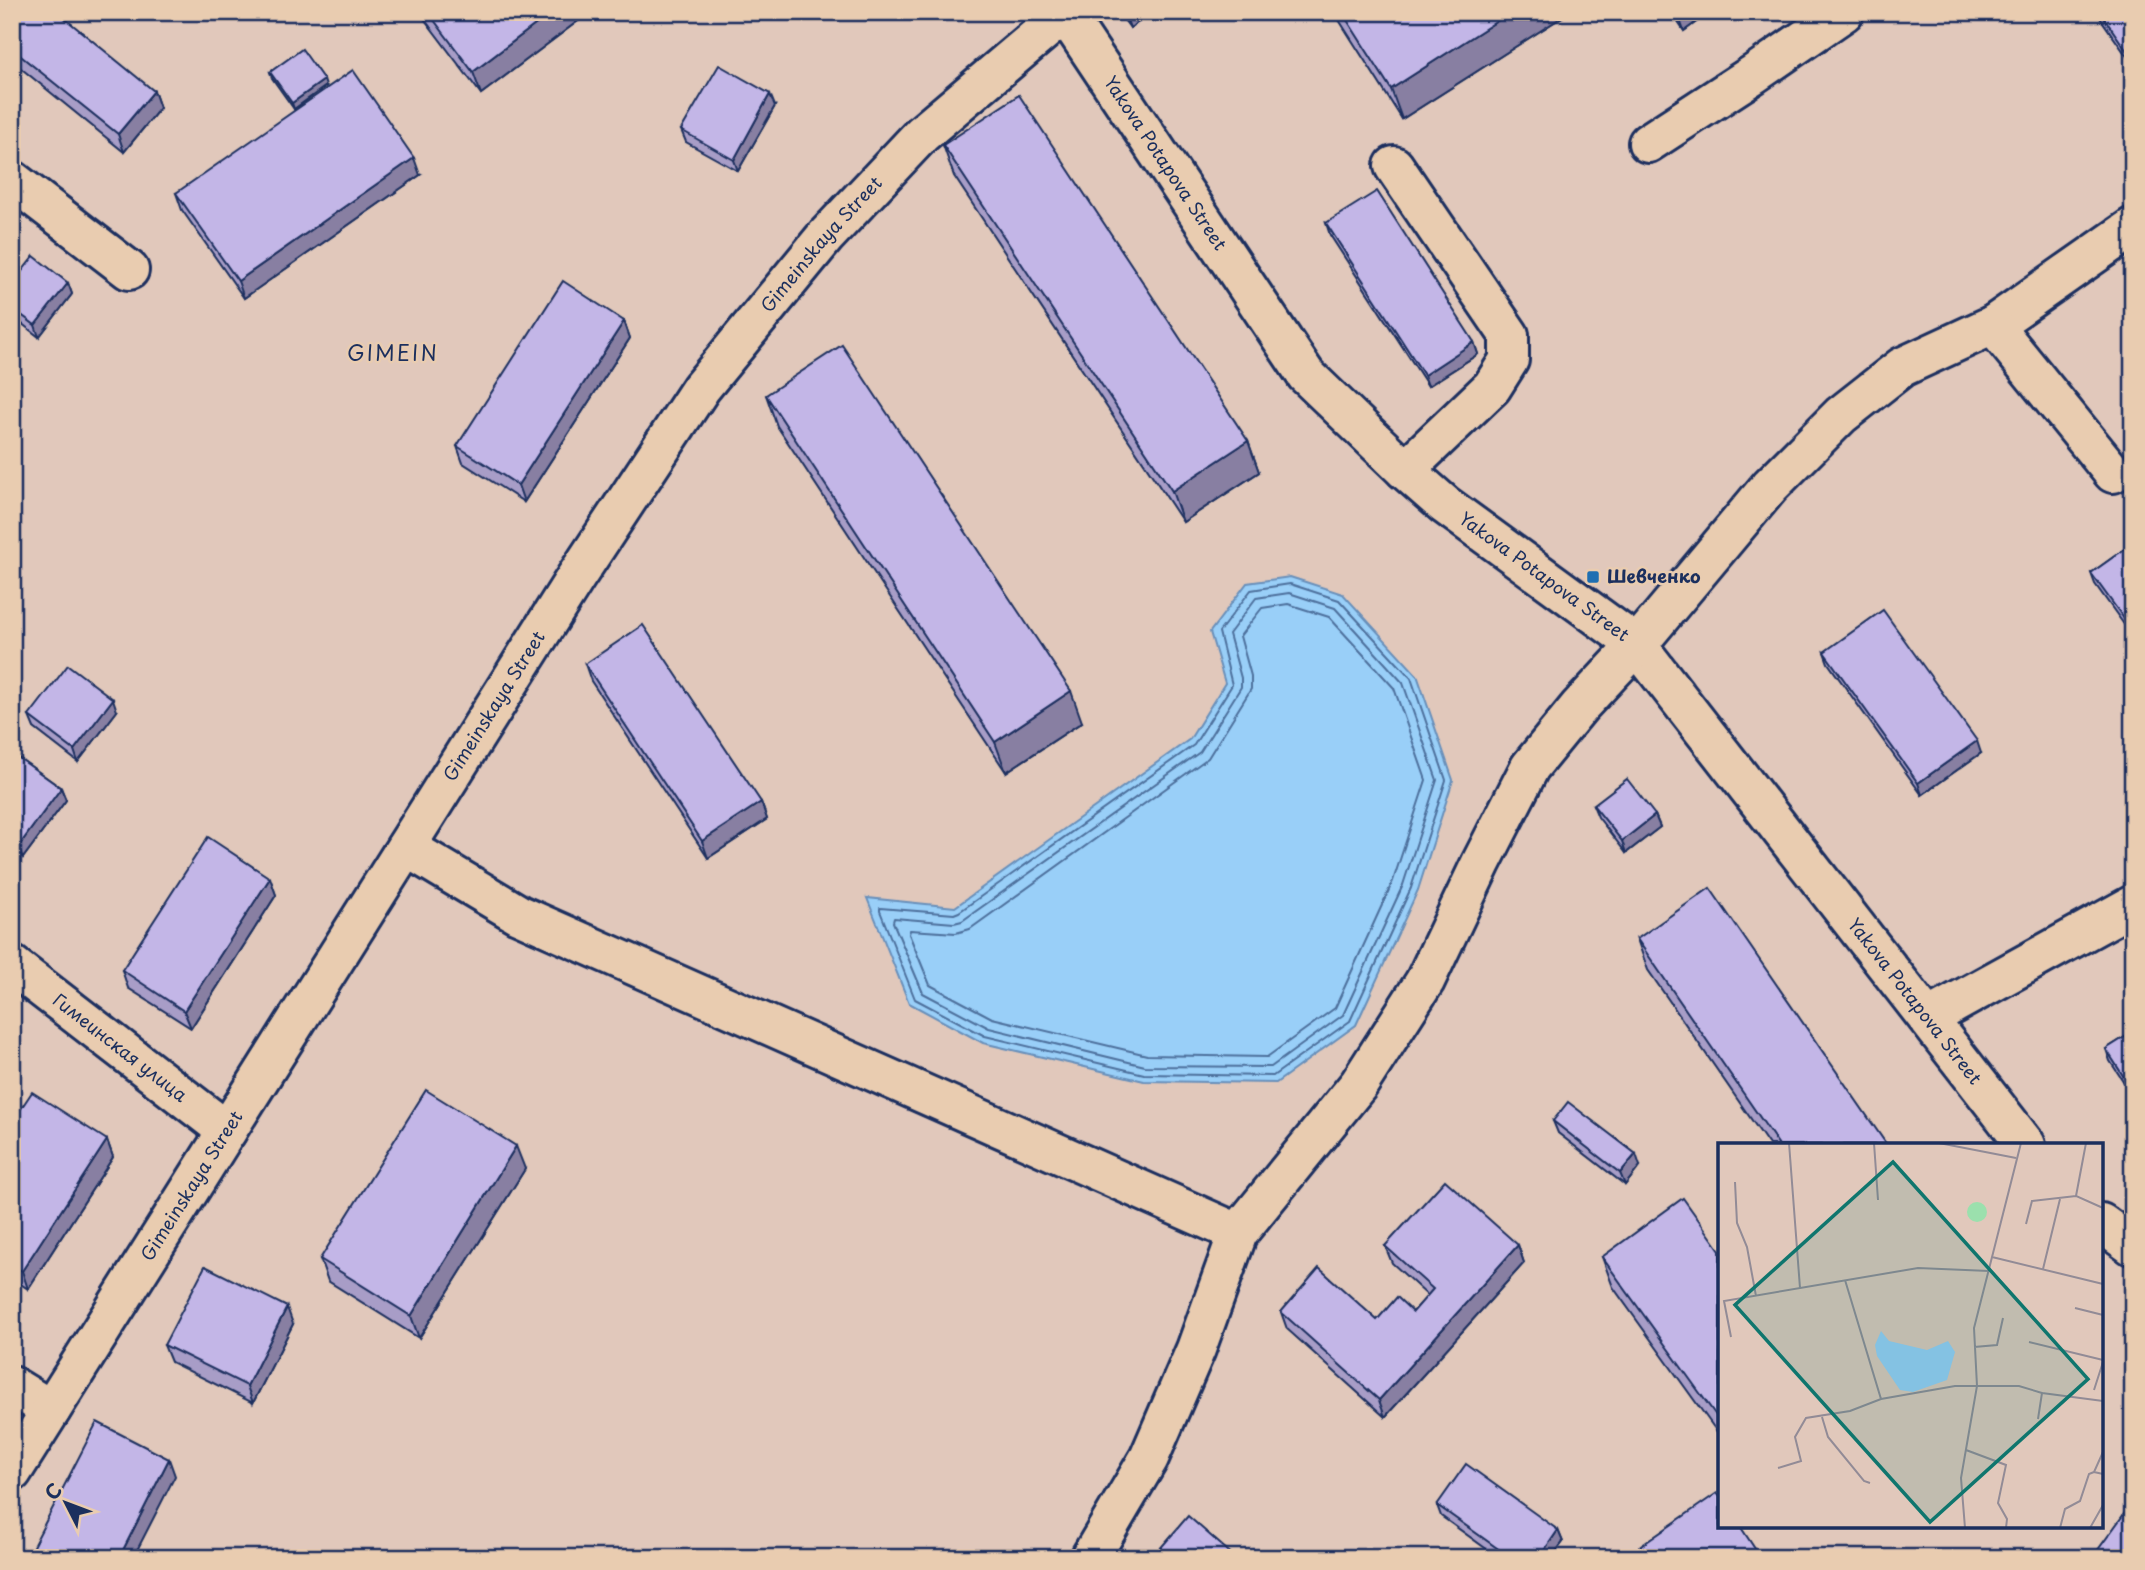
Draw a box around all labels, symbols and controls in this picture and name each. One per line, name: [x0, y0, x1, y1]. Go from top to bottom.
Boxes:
street label: Yakova Potapova Street: [1098, 70, 1234, 255]
street label: Gimeinskaya Street: [753, 169, 888, 318]
district label: GIMEIN: [347, 336, 439, 368]
street label: Yakova Potapova Street: [1454, 505, 1635, 647]
place label: Шевченко: [1607, 562, 1701, 589]
marker: Шевченко: [1585, 569, 1601, 585]
street label: Gimeinskaya Street: [436, 625, 551, 786]
street label: Yakova Potapova Street: [1842, 912, 1989, 1090]
street label: Гимеинская улица: [48, 986, 194, 1108]
street label: Gimeinskaya Street: [133, 1105, 249, 1266]
inset map: [1718, 1143, 2103, 1528]
north arrow: [32, 1468, 102, 1538]
text: С: [37, 1476, 68, 1506]

